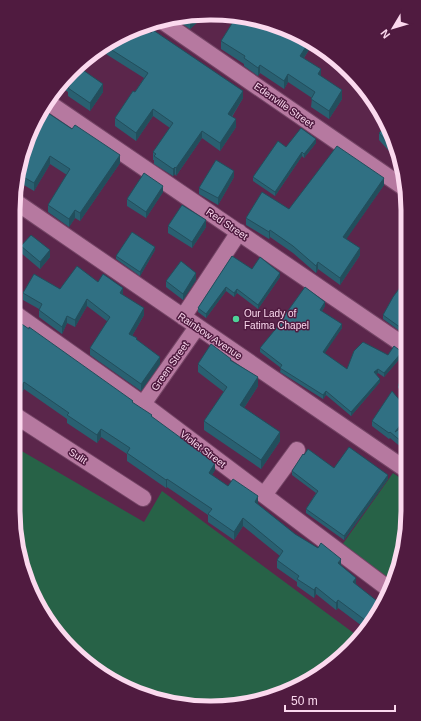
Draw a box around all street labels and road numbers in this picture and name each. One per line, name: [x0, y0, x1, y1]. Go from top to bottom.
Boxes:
street label: Edenville Street: [252, 80, 316, 130]
street label: Red Street: [204, 206, 250, 242]
street label: Rainbow Avenue: [176, 311, 244, 362]
street label: Green Street: [149, 339, 191, 393]
street label: Violet Street: [178, 428, 228, 470]
street label: Sulit: [67, 446, 89, 466]

